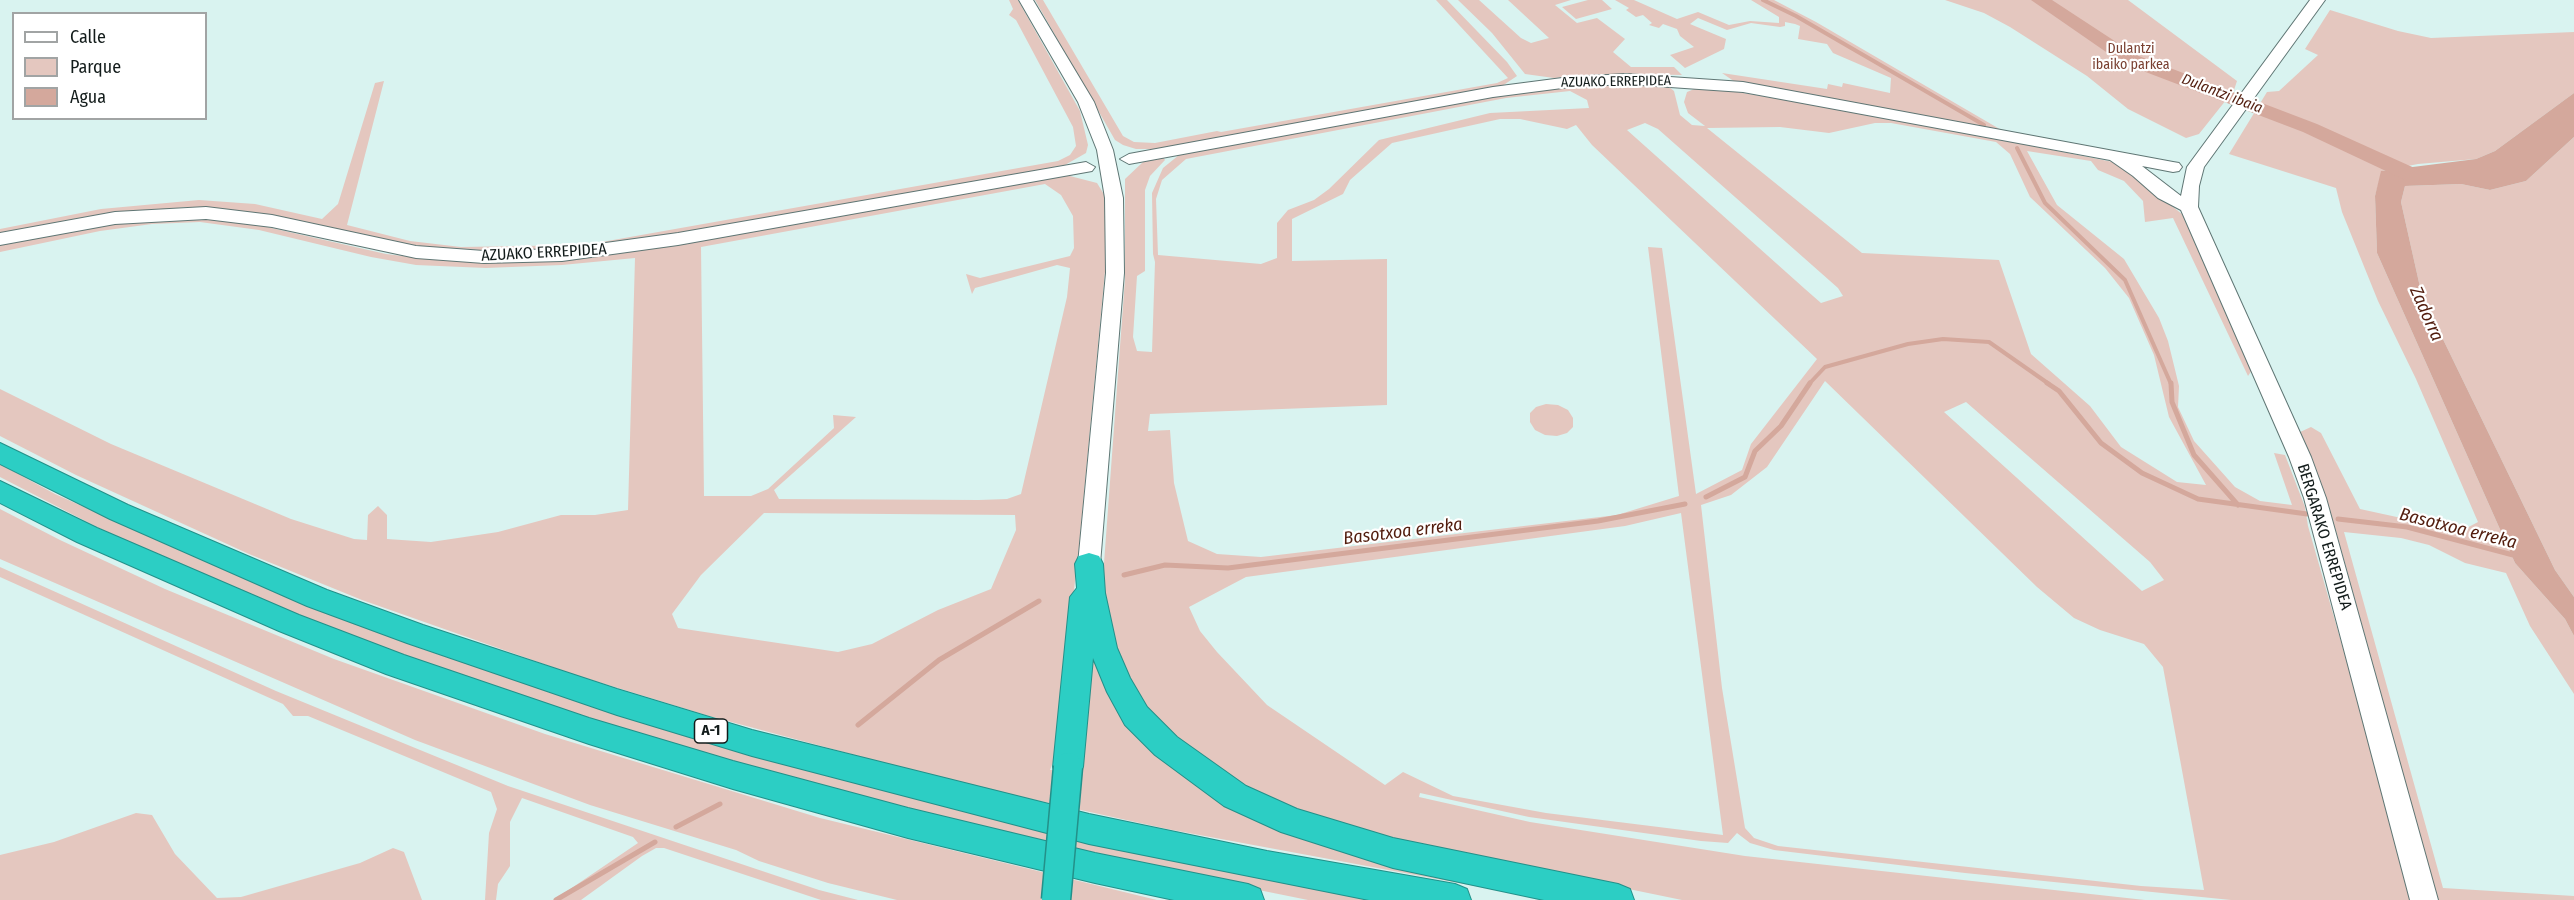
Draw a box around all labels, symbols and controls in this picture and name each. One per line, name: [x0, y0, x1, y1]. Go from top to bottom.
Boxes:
legend: [12, 12, 207, 120]
text: Calle: [70, 26, 106, 48]
park label: Dulantzi ibaiko parkea: [2092, 41, 2170, 74]
text: Parque: [70, 56, 121, 78]
water label: Dulantzi ibaia: [2179, 70, 2265, 118]
street label: AZUAKO ERREPIDEA: [1561, 73, 1671, 91]
text: Agua: [70, 86, 106, 108]
street label: AZUAKO ERREPIDEA: [481, 240, 607, 266]
water label: Zadorra: [2404, 283, 2448, 345]
street label: BERGARAKO ERREPIDEA: [2293, 462, 2355, 612]
water label: Basotxoa erreka: [2397, 504, 2519, 554]
water label: Basotxoa erreka: [1342, 514, 1464, 550]
road number: A-1: [694, 719, 728, 743]

